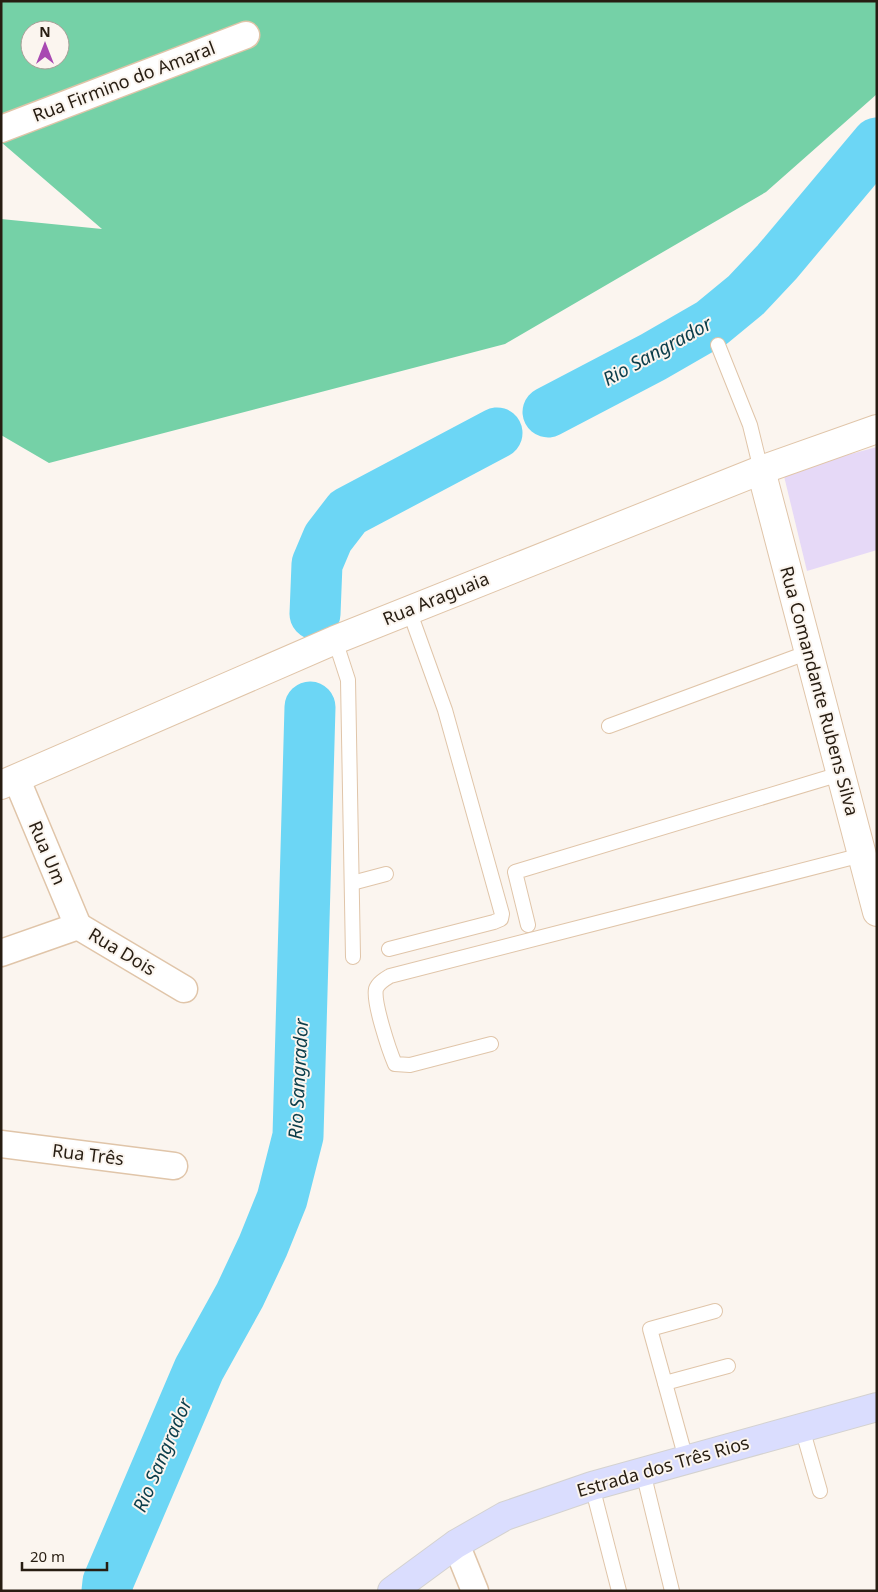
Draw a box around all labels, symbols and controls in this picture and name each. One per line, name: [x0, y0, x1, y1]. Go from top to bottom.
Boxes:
north arrow: [20, 20, 70, 70]
text: N: [39, 22, 51, 41]
street label: Rua Firmino do Amaral: [29, 35, 218, 127]
water label: Rio Sangrador: [598, 310, 717, 392]
street label: Rua Comandante Rubens Silva: [775, 563, 865, 818]
street label: Rua Araguaia: [379, 566, 492, 630]
street label: Rua Um: [24, 817, 72, 888]
street label: Rua Dois: [84, 922, 161, 981]
water label: Rio Sangrador: [282, 1016, 314, 1140]
street label: Rua Três: [51, 1138, 125, 1170]
water label: Rio Sangrador: [126, 1393, 198, 1516]
street label: Estrada dos Três Rios: [574, 1430, 752, 1502]
scale bar: [22, 1540, 108, 1572]
text: 20 m: [30, 1546, 65, 1566]

